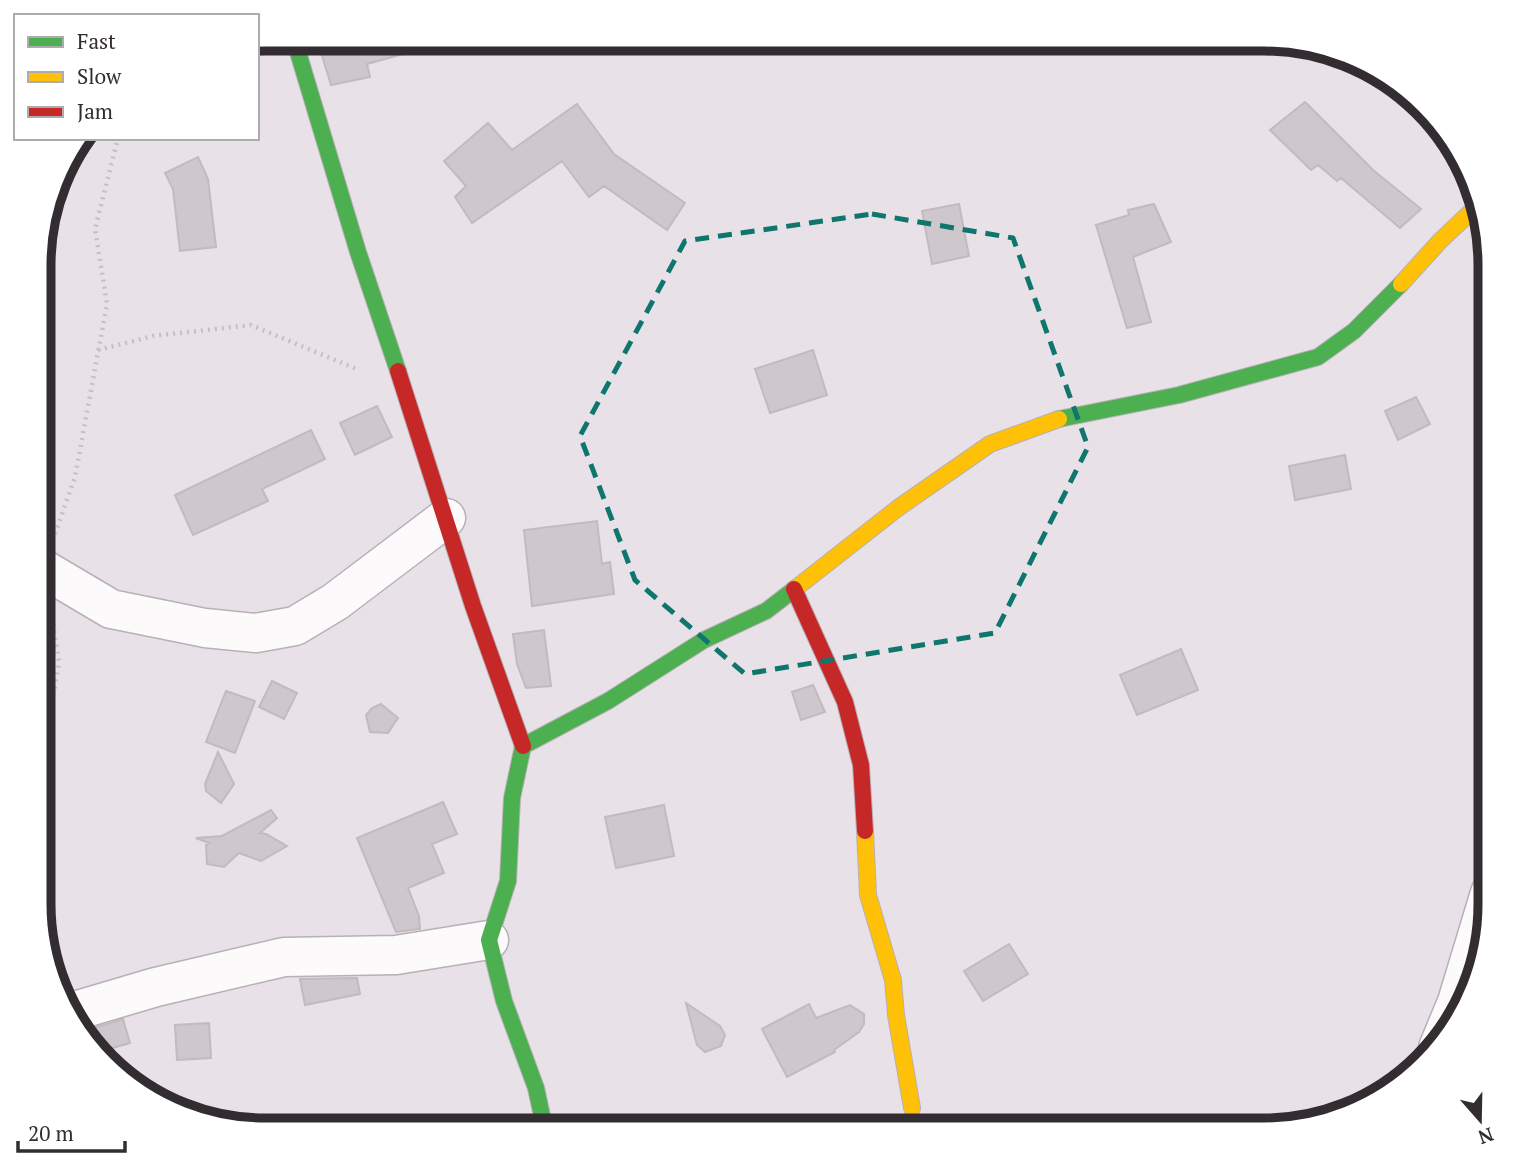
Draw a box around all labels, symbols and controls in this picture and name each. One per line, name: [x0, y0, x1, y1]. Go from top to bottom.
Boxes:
legend: [14, 14, 259, 140]
text: Fast: [77, 27, 116, 55]
text: Slow: [77, 62, 122, 90]
text: Jam: [77, 97, 113, 125]
north arrow: [1445, 1085, 1515, 1155]
scale bar: [18, 1110, 124, 1154]
text: 20 m: [28, 1119, 74, 1147]
text: N: [1474, 1122, 1497, 1151]

